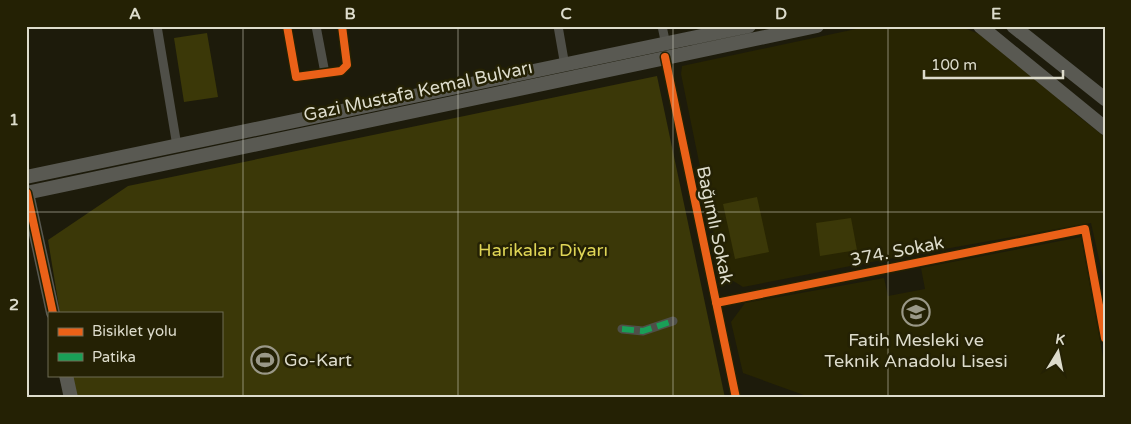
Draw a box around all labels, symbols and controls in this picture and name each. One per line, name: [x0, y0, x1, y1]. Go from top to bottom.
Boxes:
text: A: [129, 4, 141, 24]
text: B: [344, 4, 356, 24]
text: C: [560, 4, 572, 24]
text: D: [775, 4, 787, 24]
text: E: [991, 4, 1001, 24]
scale bar: [924, 48, 1062, 80]
street label: Gazi Mustafa Kemal Bulvarı: [302, 56, 534, 126]
text: 100 m: [931, 56, 977, 74]
text: 1: [9, 110, 19, 130]
street label: Bağımlı Sokak: [692, 164, 738, 286]
street label: 374. Sokak: [848, 231, 946, 271]
park label: Harikalar Diyarı: [478, 239, 608, 261]
text: 2: [9, 295, 19, 315]
school or university icon: Fatih Mesleki ve Teknik Anadolu Lisesi: [901, 297, 931, 327]
legend: [48, 312, 222, 376]
text: Bisiklet yolu: [92, 322, 177, 340]
north arrow: [1034, 326, 1084, 376]
place label: Fatih Mesleki ve Teknik Anadolu Lisesi: [824, 329, 1008, 372]
text: K: [1054, 331, 1067, 349]
sports icon: Go-Kart: [250, 345, 280, 375]
text: Patika: [92, 348, 136, 366]
place label: Go-Kart: [284, 349, 352, 371]

